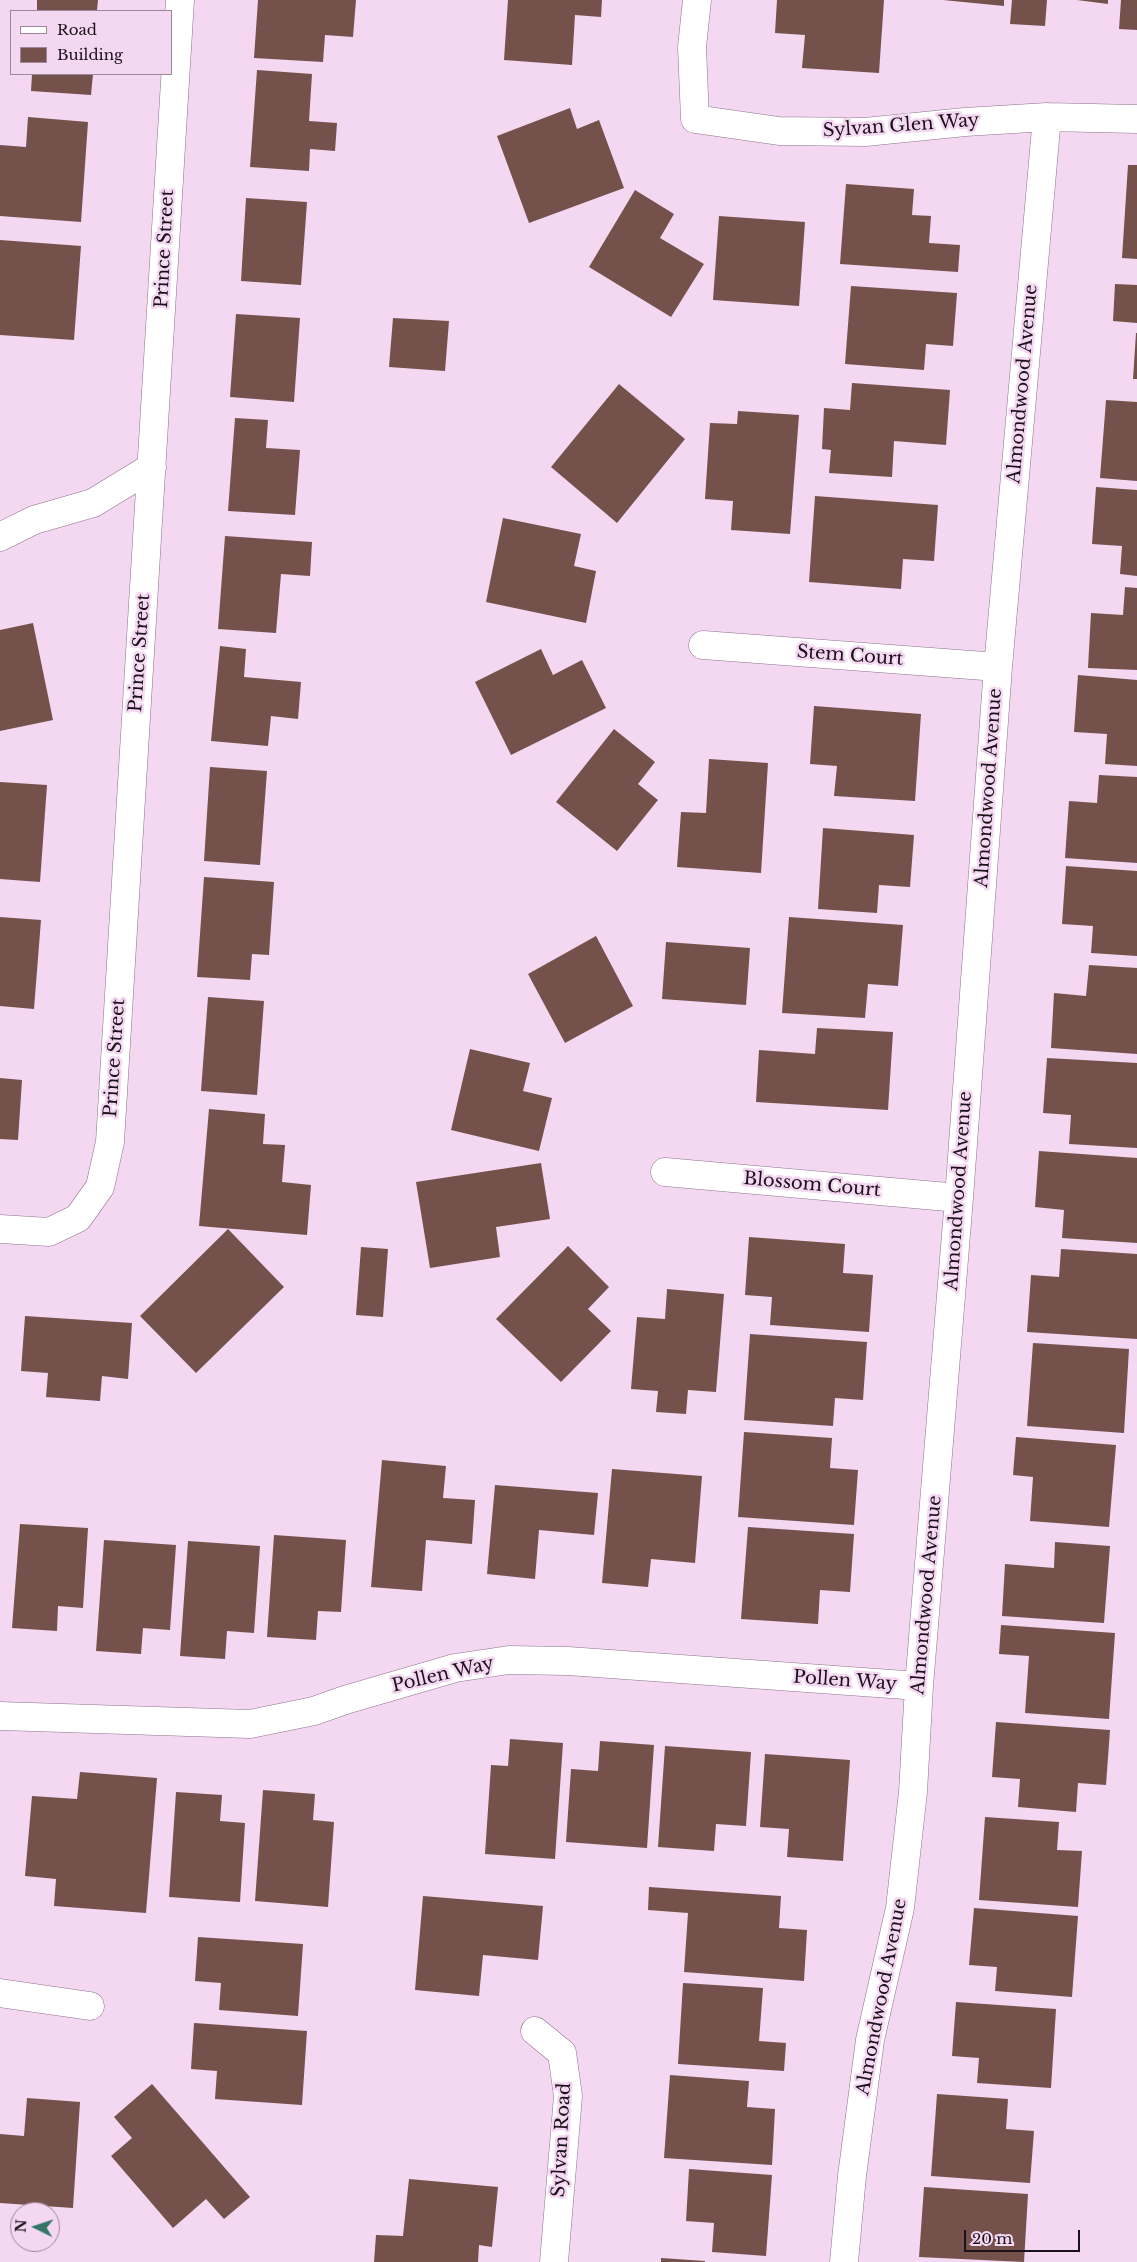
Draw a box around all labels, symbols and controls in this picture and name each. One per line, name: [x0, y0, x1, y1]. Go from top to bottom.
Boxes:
legend: [10, 10, 172, 75]
text: Road: [57, 20, 97, 39]
text: Building: [57, 45, 123, 64]
street label: Sylvan Glen Way: [822, 110, 980, 142]
street label: Prince Street: [151, 189, 179, 309]
street label: Almondwood Avenue: [1004, 284, 1042, 484]
street label: Prince Street: [125, 593, 155, 713]
street label: Stem Court: [796, 642, 904, 670]
street label: Almondwood Avenue: [971, 688, 1007, 888]
street label: Prince Street: [100, 998, 130, 1118]
street label: Almondwood Avenue: [941, 1091, 977, 1291]
street label: Blossom Court: [742, 1168, 882, 1202]
street label: Almondwood Avenue: [908, 1495, 946, 1695]
street label: Pollen Way: [390, 1653, 496, 1697]
street label: Pollen Way: [792, 1667, 898, 1695]
street label: Almondwood Avenue: [852, 1897, 912, 2097]
street label: Sylvan Road: [548, 2082, 576, 2198]
north arrow: [10, 2202, 60, 2252]
text: N: [12, 2219, 30, 2233]
scale bar: [967, 2220, 1083, 2252]
text: 20 m: [972, 2229, 1012, 2248]

